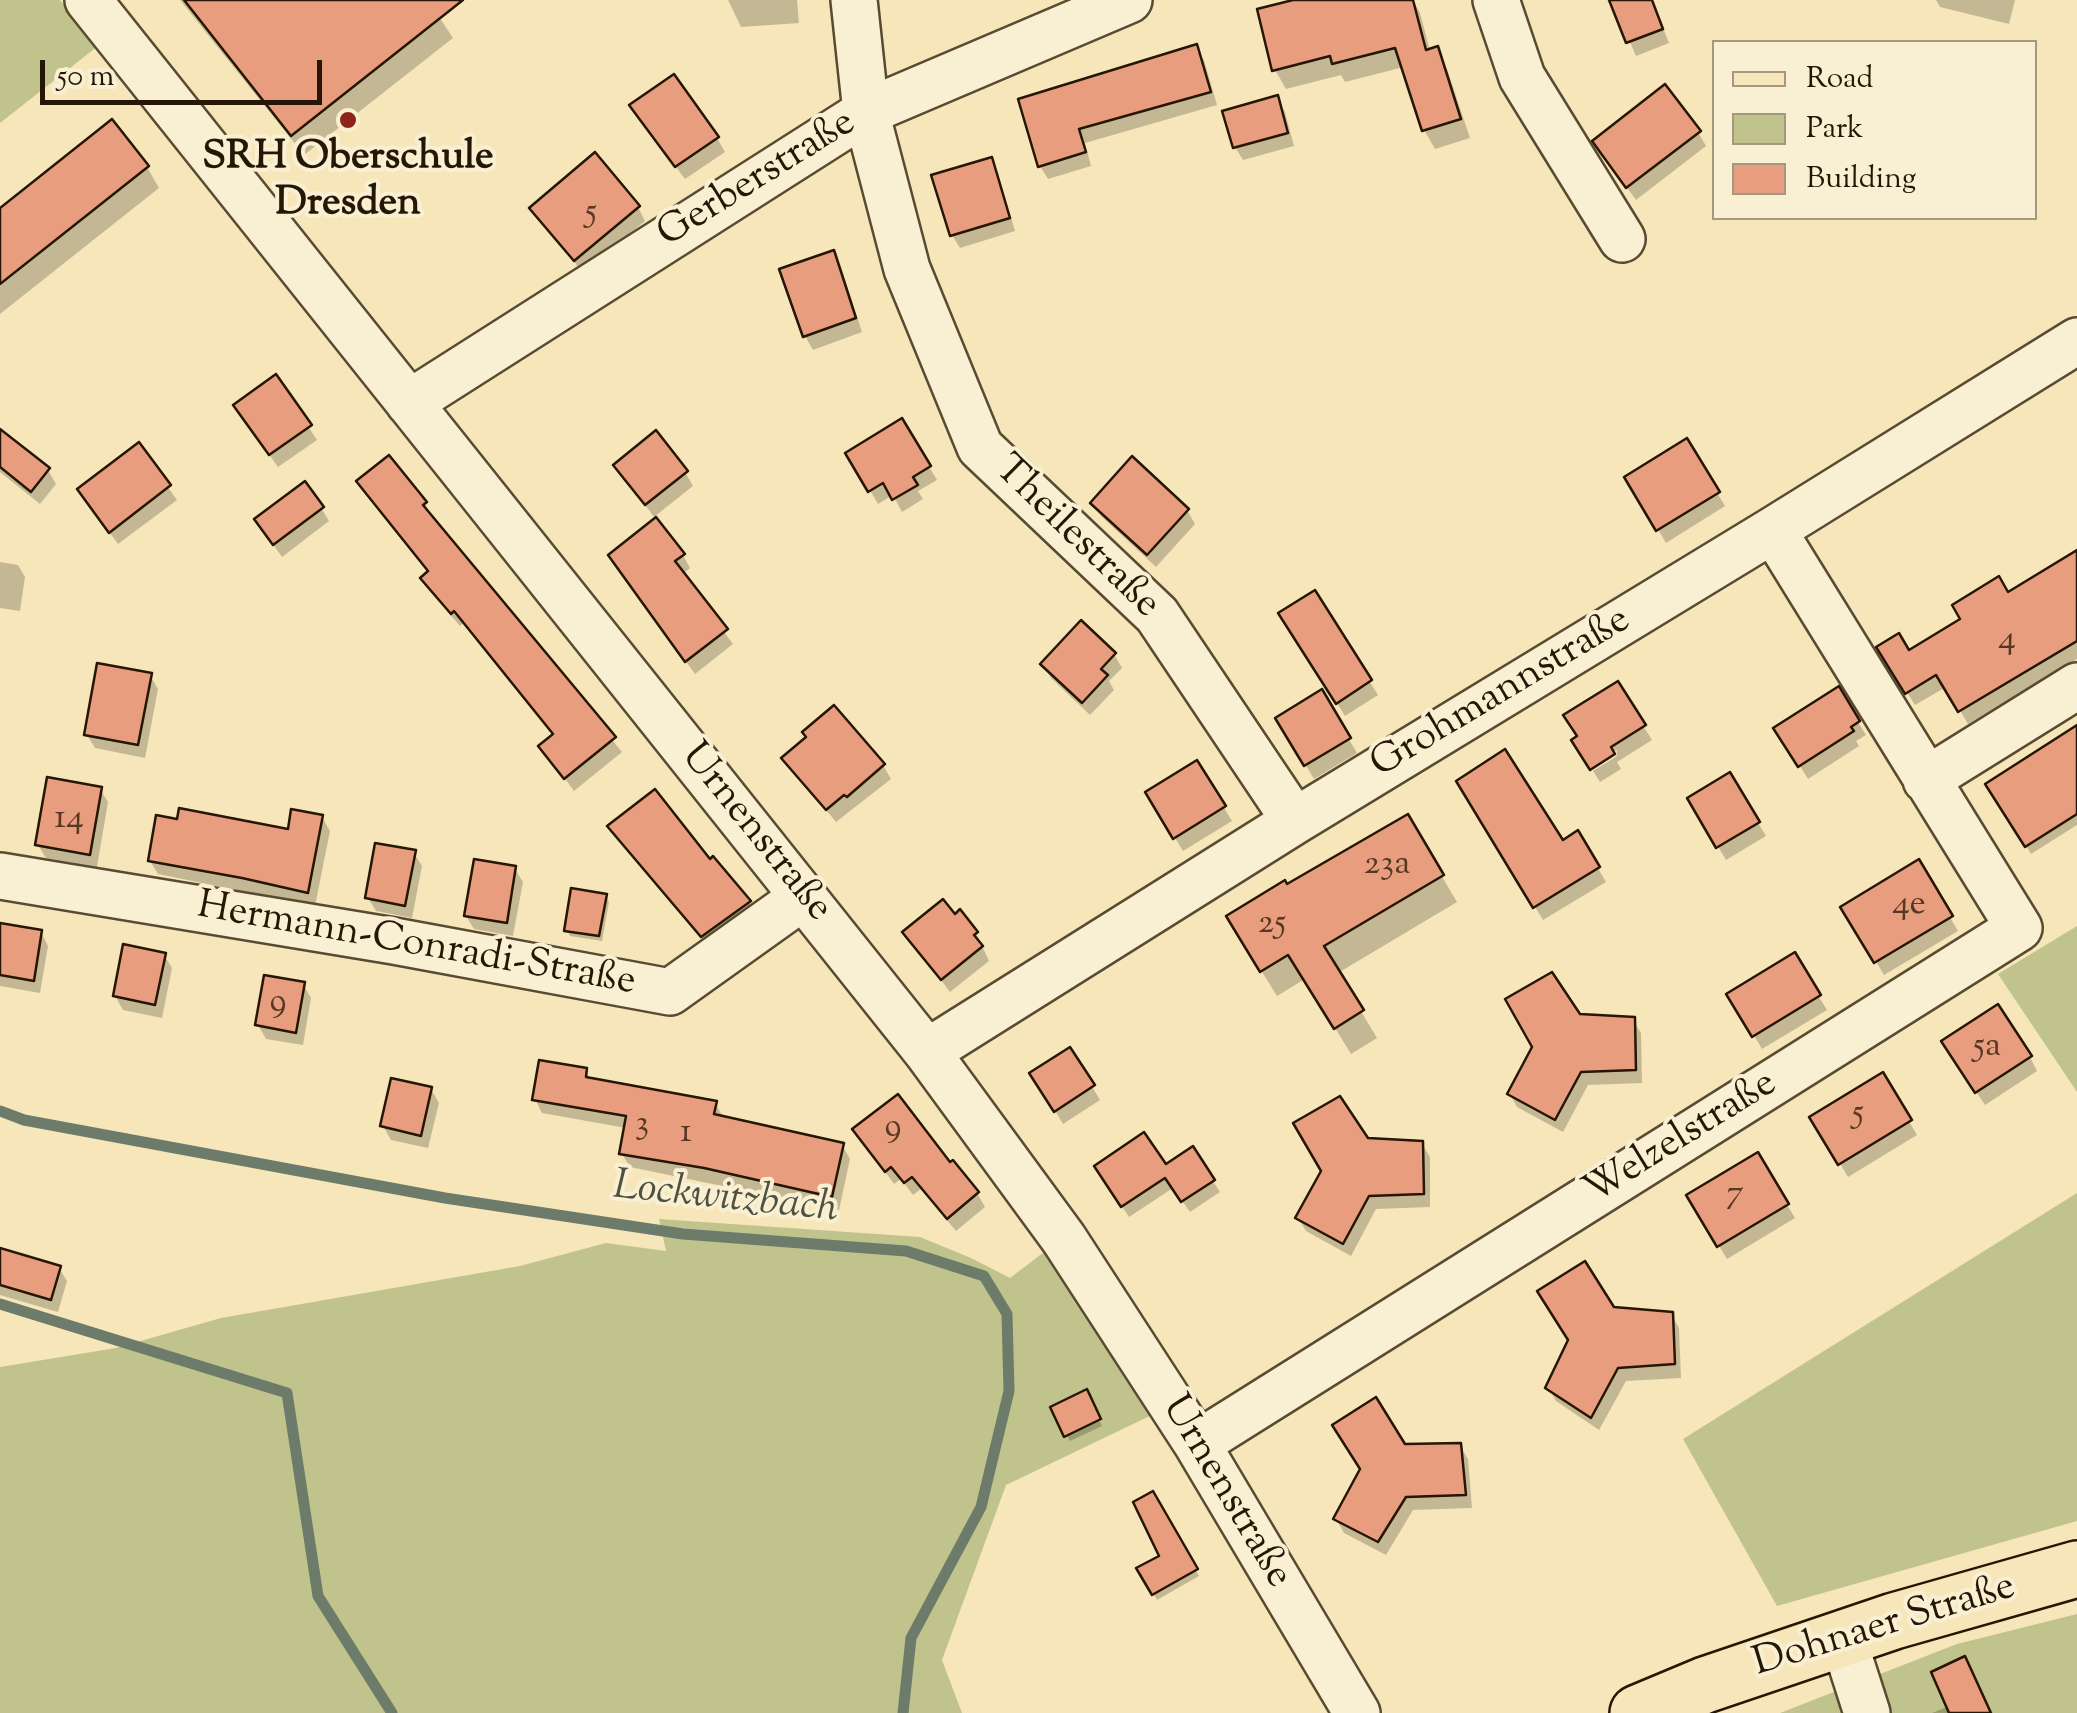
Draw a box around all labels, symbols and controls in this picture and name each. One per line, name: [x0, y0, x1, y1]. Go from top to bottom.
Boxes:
scale bar: [45, 40, 328, 102]
legend: [1712, 40, 2037, 220]
text: 50 m: [57, 56, 114, 99]
text: Road: [1806, 58, 1873, 101]
street label: Gerberstraße: [650, 101, 866, 261]
text: Park: [1806, 108, 1863, 151]
marker: SRH Oberschule Dresden: [337, 109, 359, 131]
place label: SRH Oberschule Dresden: [202, 136, 494, 230]
text: Building: [1806, 158, 1916, 201]
house number: 5: [585, 194, 597, 236]
street label: Theilestraße: [982, 448, 1168, 630]
street label: Grohmannstraße: [1364, 599, 1640, 791]
house number: 4: [1998, 621, 2016, 663]
street label: Urnenstraße: [667, 735, 841, 933]
house number: 14: [54, 800, 84, 842]
house number: 23a: [1364, 846, 1410, 888]
street label: Hermann-Conradi-Straße: [193, 885, 639, 1009]
house number: 4e: [1892, 886, 1926, 928]
house number: 25: [1258, 905, 1286, 947]
house number: 9: [269, 984, 287, 1026]
house number: 5a: [1973, 1028, 2001, 1070]
street label: Welzelstraße: [1577, 1062, 1787, 1218]
house number: 5: [1852, 1095, 1864, 1137]
house number: 3: [635, 1106, 649, 1148]
house number: 9: [884, 1109, 902, 1151]
house number: 1: [680, 1114, 692, 1156]
water label: Lockwitzbach: [610, 1164, 840, 1238]
house number: 7: [1726, 1175, 1744, 1217]
street label: Urnenstraße: [1148, 1388, 1300, 1598]
street label: Dohnaer Straße: [1748, 1565, 2022, 1691]

